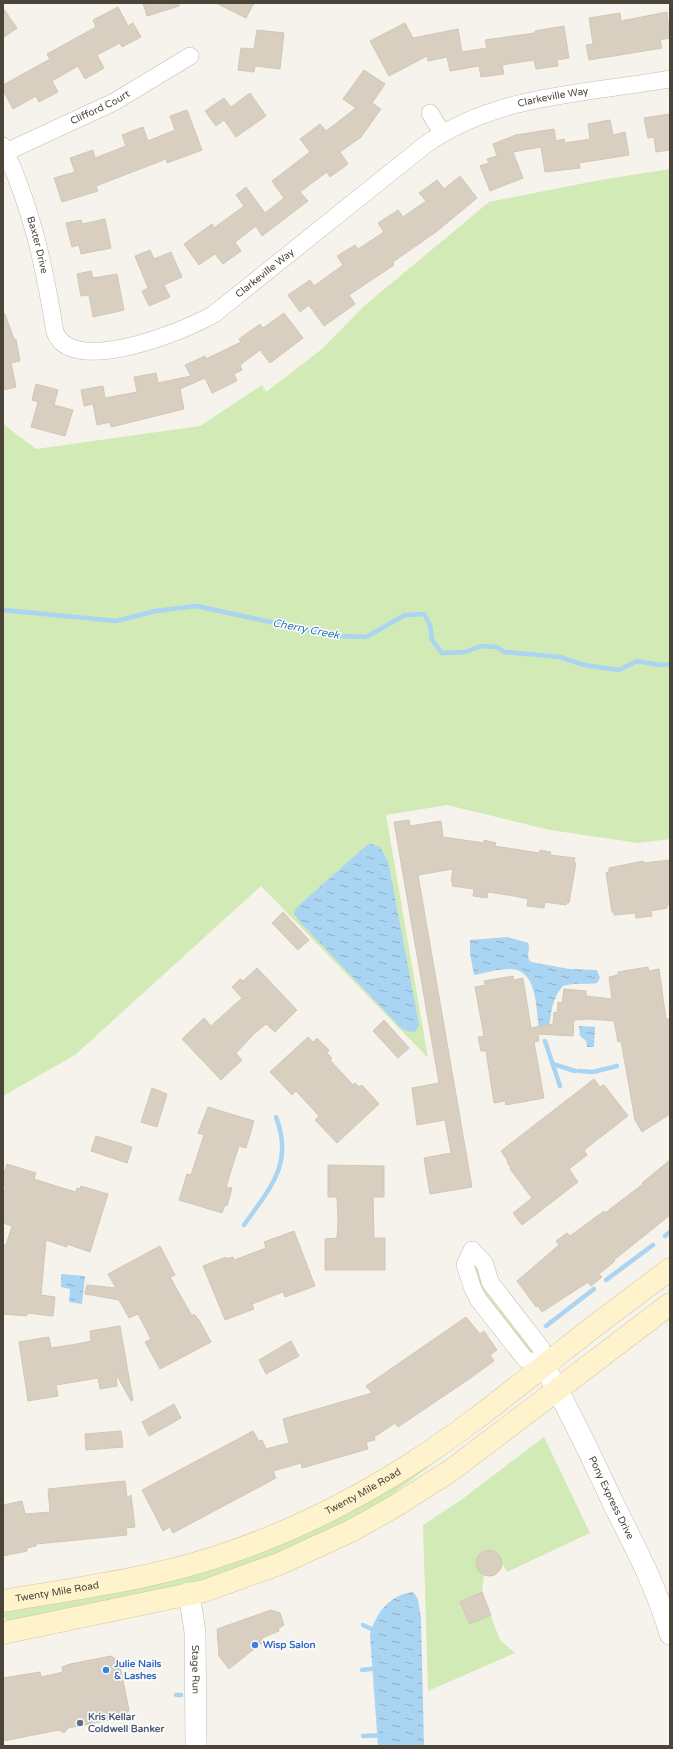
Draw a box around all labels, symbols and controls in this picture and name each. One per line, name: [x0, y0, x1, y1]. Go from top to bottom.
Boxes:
street label: Clarkeville Way: [516, 85, 590, 110]
street label: Clifford Court: [68, 88, 132, 127]
street label: Baxter Drive: [24, 215, 50, 275]
street label: Clarkeville Way: [233, 246, 297, 300]
water label: Cherry Creek: [271, 616, 342, 642]
street label: Pony Express Drive: [586, 1454, 637, 1542]
street label: Twenty Mile Road: [323, 1466, 403, 1517]
street label: Twenty Mile Road: [14, 1579, 100, 1605]
place label: Wisp Salon: [263, 1639, 316, 1651]
marker: Wisp Salon: [250, 1640, 260, 1650]
street label: Stage Run: [189, 1645, 202, 1694]
place label: Julie Nails & Lashes: [113, 1658, 162, 1682]
marker: Julie Nails & Lashes: [101, 1665, 111, 1675]
place label: Kris Kellar Coldwell Banker: [88, 1711, 164, 1735]
marker: Kris Kellar Coldwell Banker: [75, 1718, 85, 1728]

